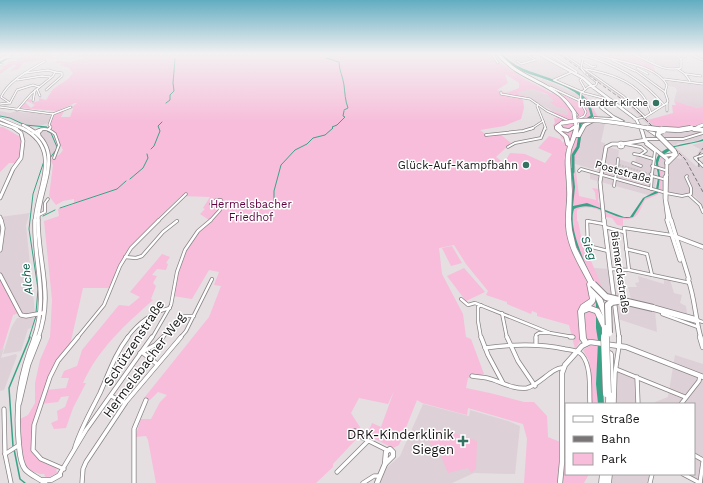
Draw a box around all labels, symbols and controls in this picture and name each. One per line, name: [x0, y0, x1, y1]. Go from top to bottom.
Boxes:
place label: Haardter Kirche: [579, 98, 648, 108]
marker: Haardter Kirche: [651, 98, 661, 108]
street label: Poststraße: [593, 158, 653, 186]
place label: Glück-Auf-Kampfbahn: [398, 159, 518, 172]
marker: Glück-Auf-Kampfbahn: [521, 160, 531, 170]
park label: Hermelsbacher Friedhof: [210, 198, 292, 224]
street label: Bismarckstraße: [608, 230, 632, 314]
water label: Sieg: [578, 234, 600, 262]
water label: Alche: [18, 262, 36, 296]
street label: Schützenstraße: [101, 297, 167, 389]
street label: Hermelsbacher Weg: [100, 310, 188, 420]
legend: [565, 403, 695, 475]
text: Straße: [601, 412, 640, 426]
place label: DRK-Kinderklinik Siegen: [347, 427, 455, 457]
text: Bahn: [601, 432, 630, 446]
marker: DRK-Kinderklinik Siegen: [457, 435, 469, 447]
text: Park: [601, 452, 627, 466]

